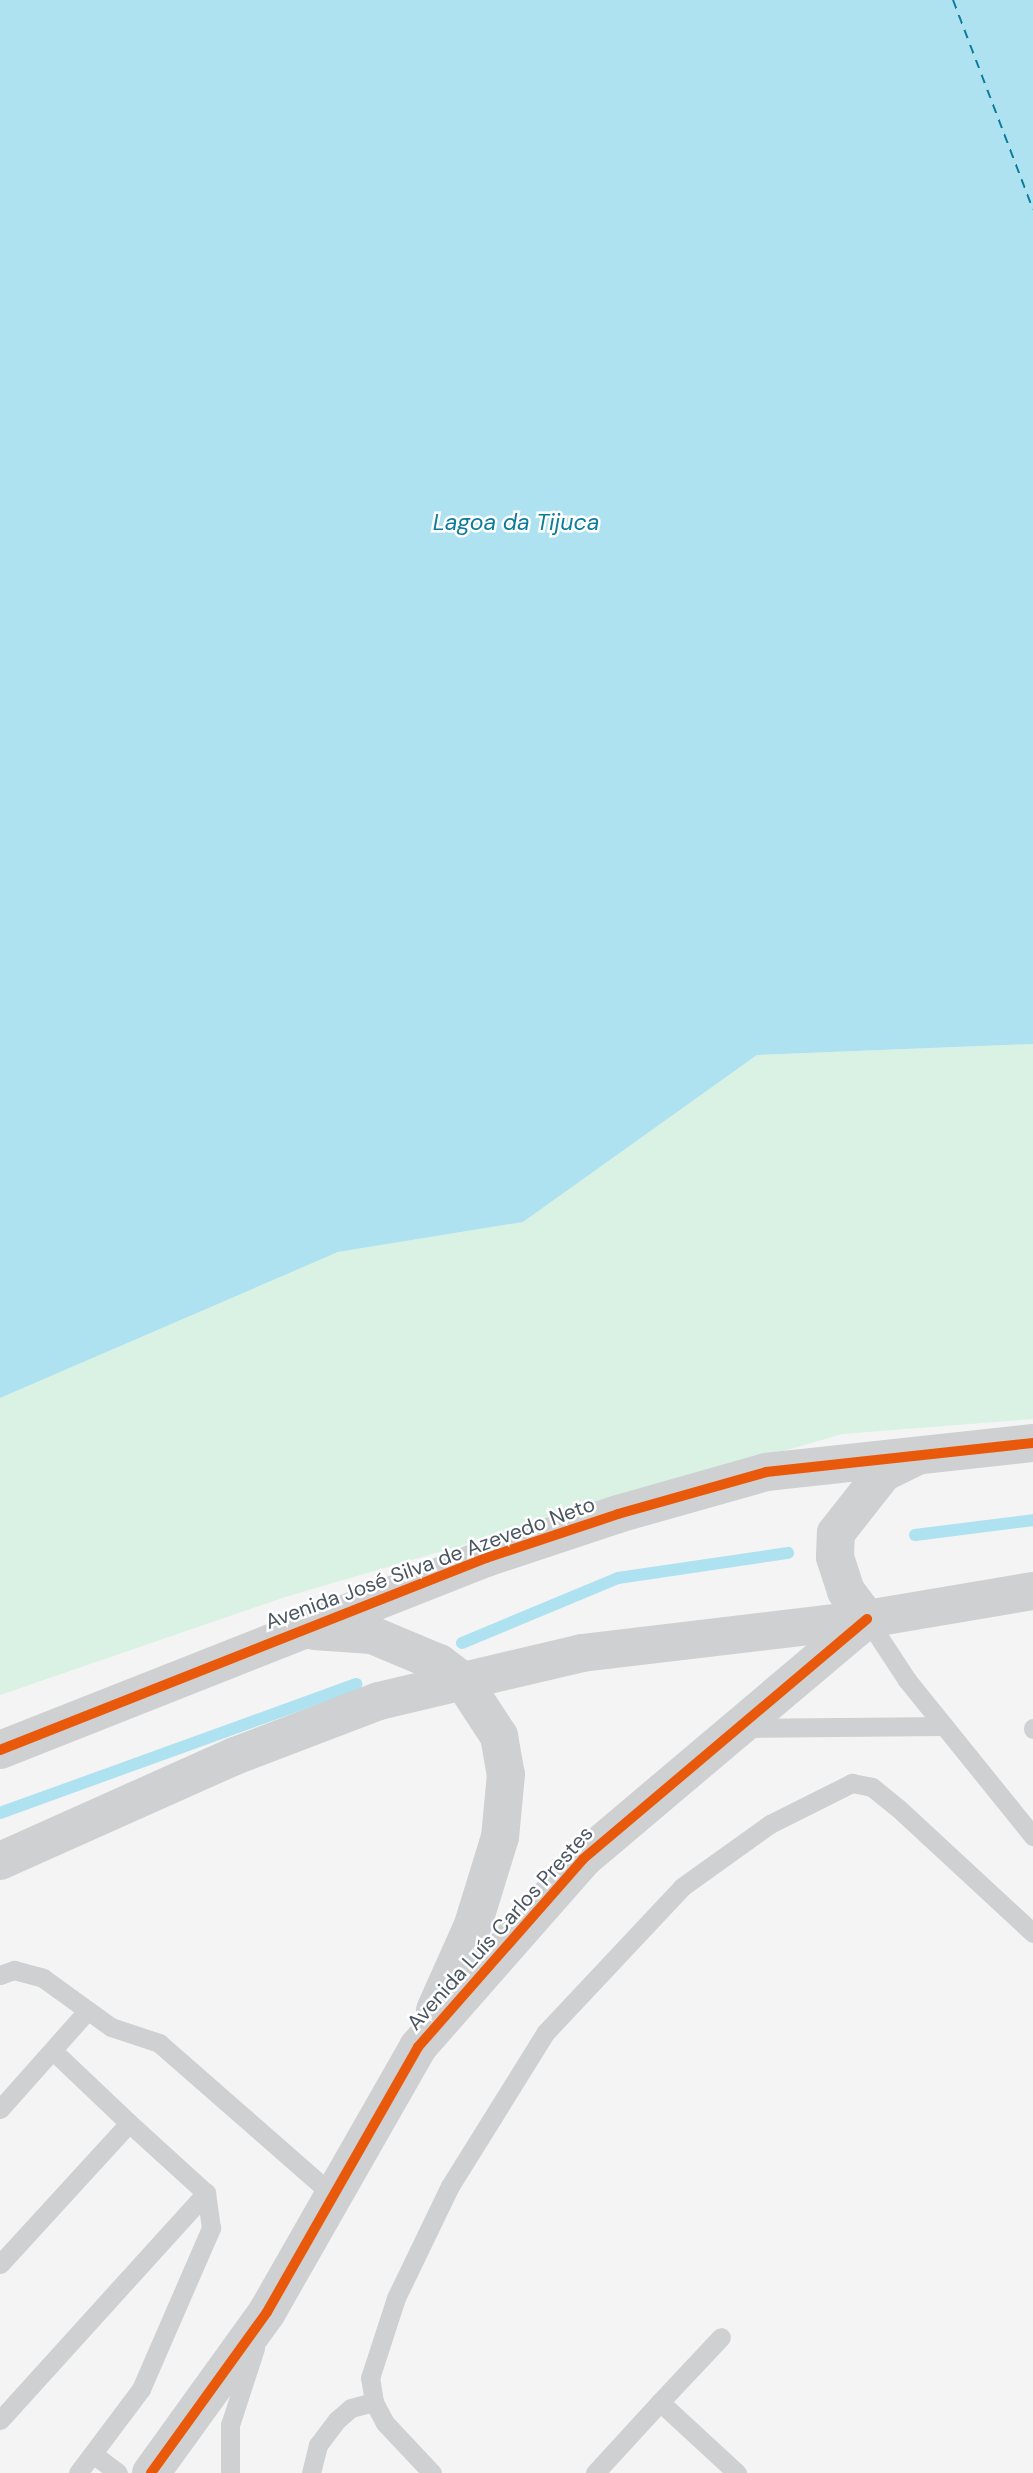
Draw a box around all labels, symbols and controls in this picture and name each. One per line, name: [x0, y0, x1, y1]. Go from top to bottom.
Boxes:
water label: Lagoa da Tijuca: [433, 508, 599, 536]
street label: Avenida José Silva de Azevedo Neto: [262, 1491, 598, 1635]
street label: Avenida Luís Carlos Prestes: [402, 1821, 598, 2035]

